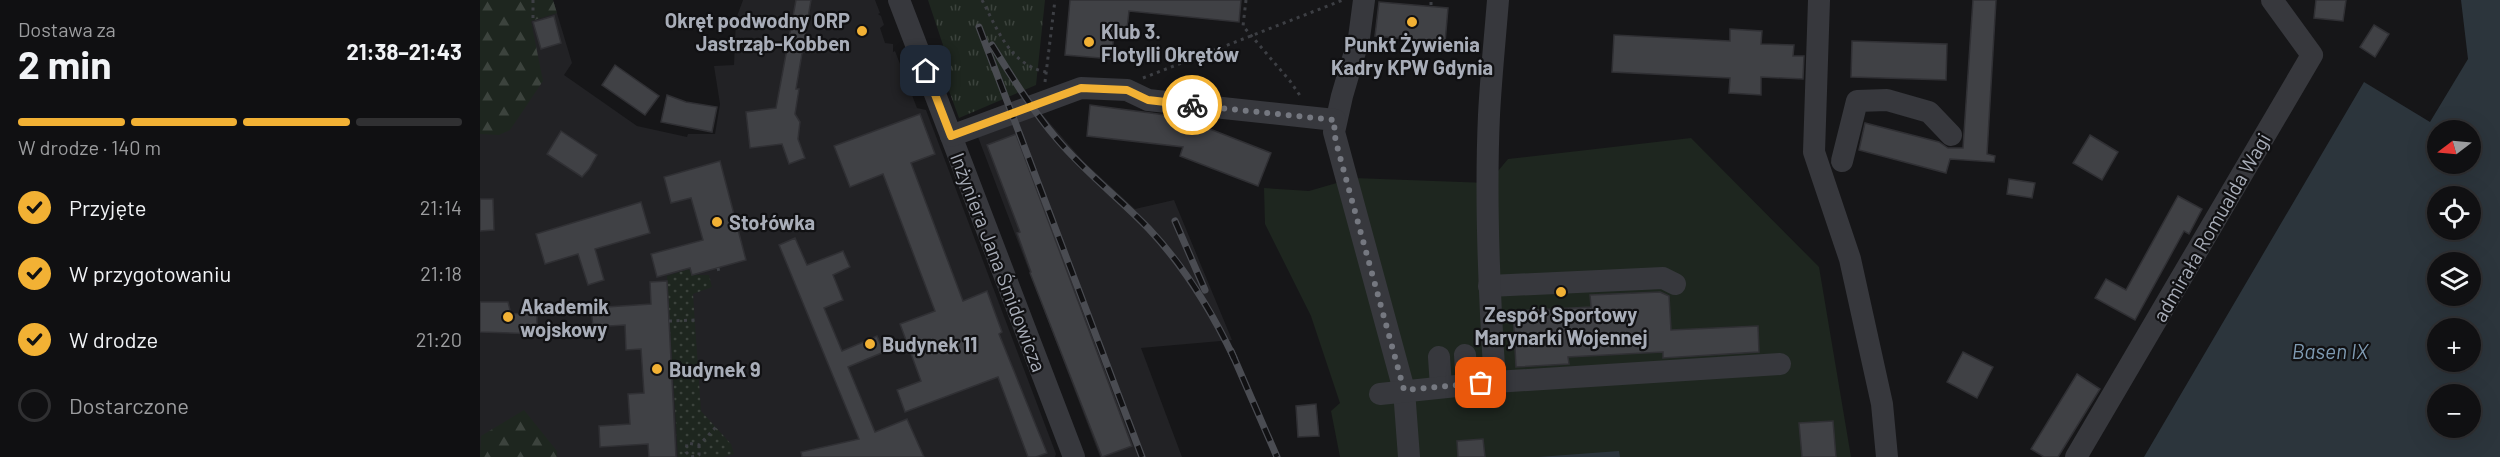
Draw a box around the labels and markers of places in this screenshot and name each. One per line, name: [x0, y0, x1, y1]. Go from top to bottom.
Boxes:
place label: Okręt podwodny ORP Jastrząb-Kobben: [665, 8, 850, 55]
marker: Punkt Żywienia Kadry KPW Gdynia: [1405, 15, 1419, 29]
place label: Klub 3. Flotylli Okrętów: [1101, 19, 1239, 66]
marker: Okręt podwodny ORP Jastrząb-Kobben: [855, 24, 869, 38]
place label: Punkt Żywienia Kadry KPW Gdynia: [1331, 32, 1493, 79]
marker: Klub 3. Flotylli Okrętów: [1082, 35, 1096, 49]
pin: [900, 45, 951, 96]
place label: Stołówka: [729, 210, 815, 234]
marker: Stołówka: [710, 215, 724, 229]
marker: Zespół Sportowy Marynarki Wojennej: [1554, 285, 1568, 299]
place label: Akademik wojskowy: [520, 294, 609, 341]
place label: Zespół Sportowy Marynarki Wojennej: [1475, 302, 1648, 349]
marker: Akademik wojskowy: [501, 310, 515, 324]
place label: Budynek 11: [882, 332, 977, 356]
marker: Budynek 11: [863, 337, 877, 351]
place label: Budynek 9: [669, 357, 761, 381]
pin: [1455, 357, 1506, 408]
marker: Budynek 9: [650, 362, 664, 376]

